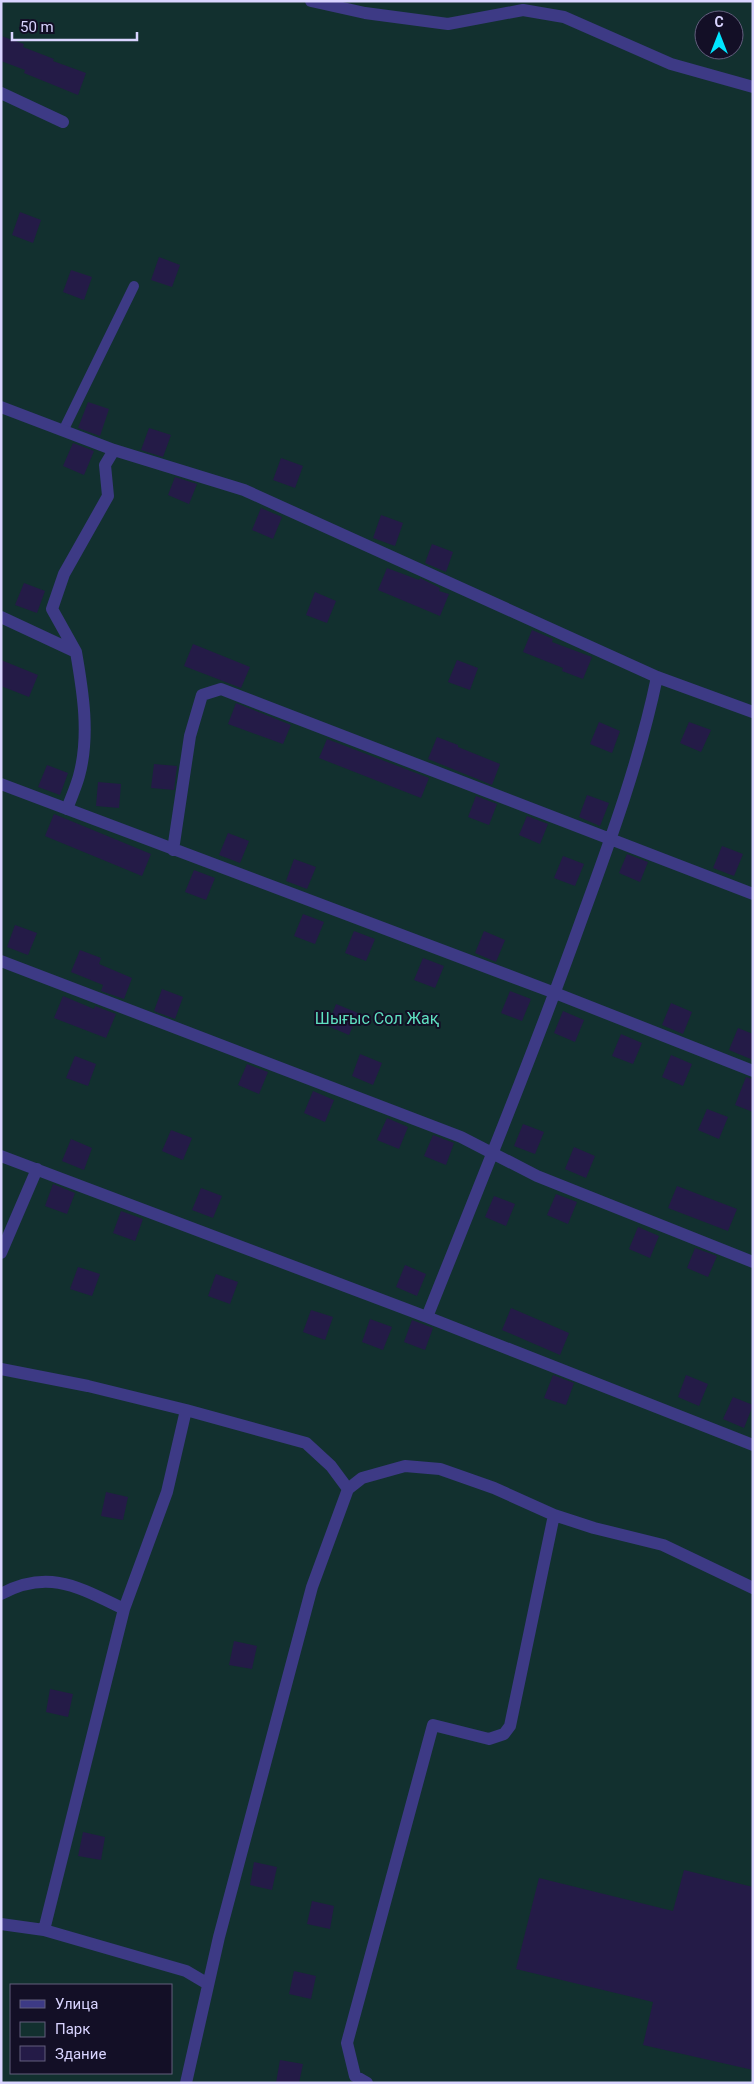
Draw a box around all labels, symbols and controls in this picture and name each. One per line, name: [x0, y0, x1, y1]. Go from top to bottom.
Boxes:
scale bar: [12, 10, 138, 42]
north arrow: [694, 10, 744, 60]
text: С: [714, 14, 724, 30]
text: 50 m: [20, 18, 54, 36]
park label: Шығыс Сол Жақ: [315, 1009, 440, 1028]
legend: [10, 1984, 172, 2074]
text: Улица: [55, 1995, 98, 2013]
text: Парк: [55, 2020, 90, 2038]
text: Здание: [55, 2045, 106, 2063]

